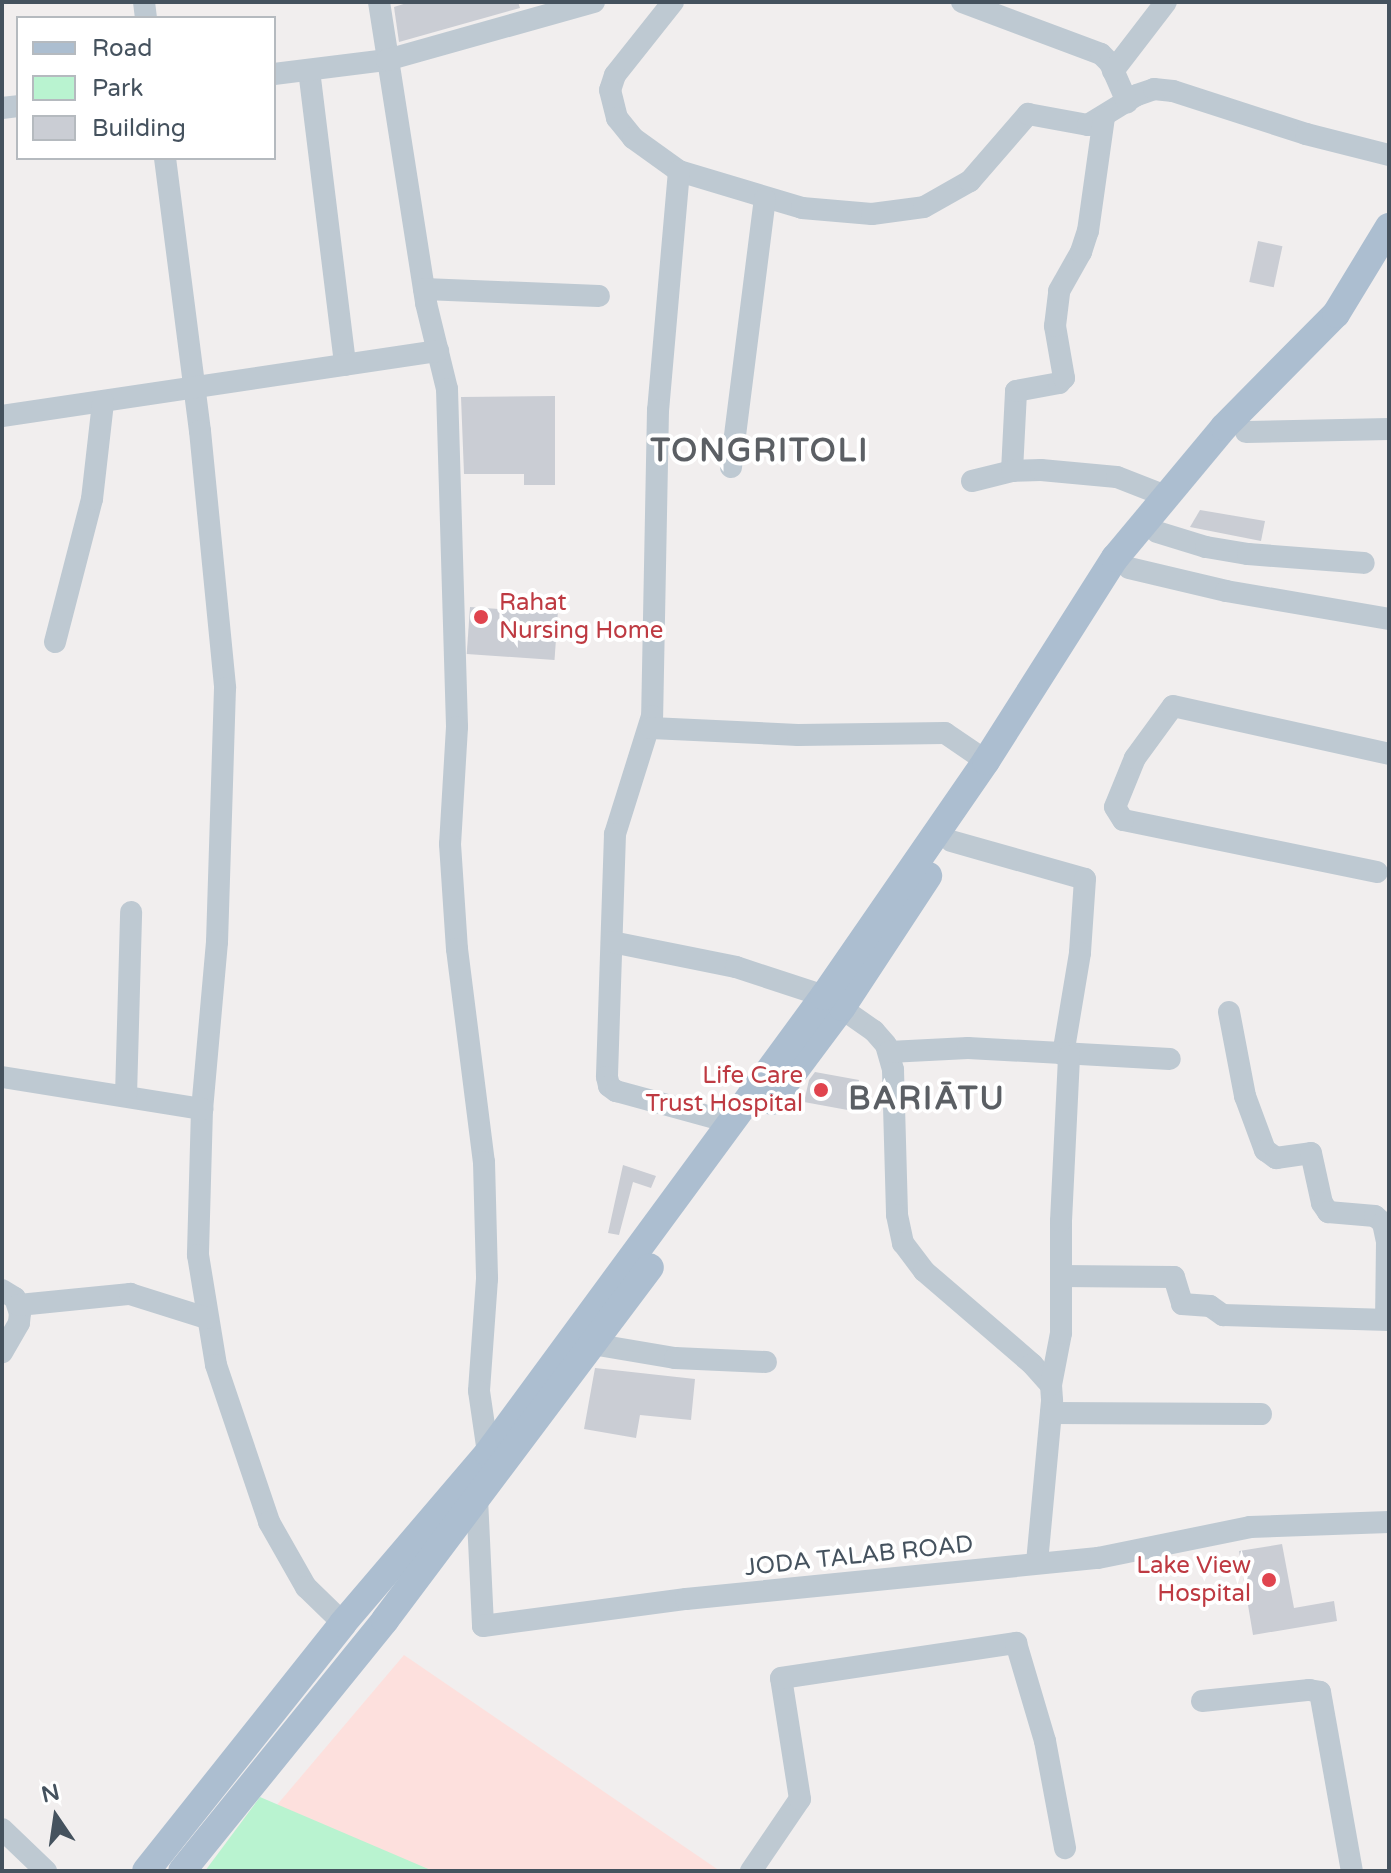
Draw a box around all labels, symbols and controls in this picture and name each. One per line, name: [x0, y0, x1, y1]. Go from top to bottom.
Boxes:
legend: [16, 16, 276, 160]
text: Road: [92, 34, 152, 63]
text: Park: [92, 74, 143, 103]
text: Building: [92, 114, 186, 143]
district label: TONGRITOLI: [651, 432, 869, 470]
place label: Rahat Nursing Home: [499, 589, 663, 645]
marker: Rahat Nursing Home: [470, 606, 492, 628]
place label: Life Care Trust Hospital: [646, 1062, 803, 1118]
marker: Life Care Trust Hospital: [810, 1079, 832, 1101]
district label: BARIĀTU: [848, 1080, 1006, 1118]
street label: JODA TALAB ROAD: [743, 1530, 975, 1582]
place label: Lake View Hospital: [1136, 1552, 1251, 1608]
marker: Lake View Hospital: [1258, 1569, 1280, 1591]
north arrow: [16, 1777, 96, 1857]
text: N: [39, 1779, 62, 1808]

